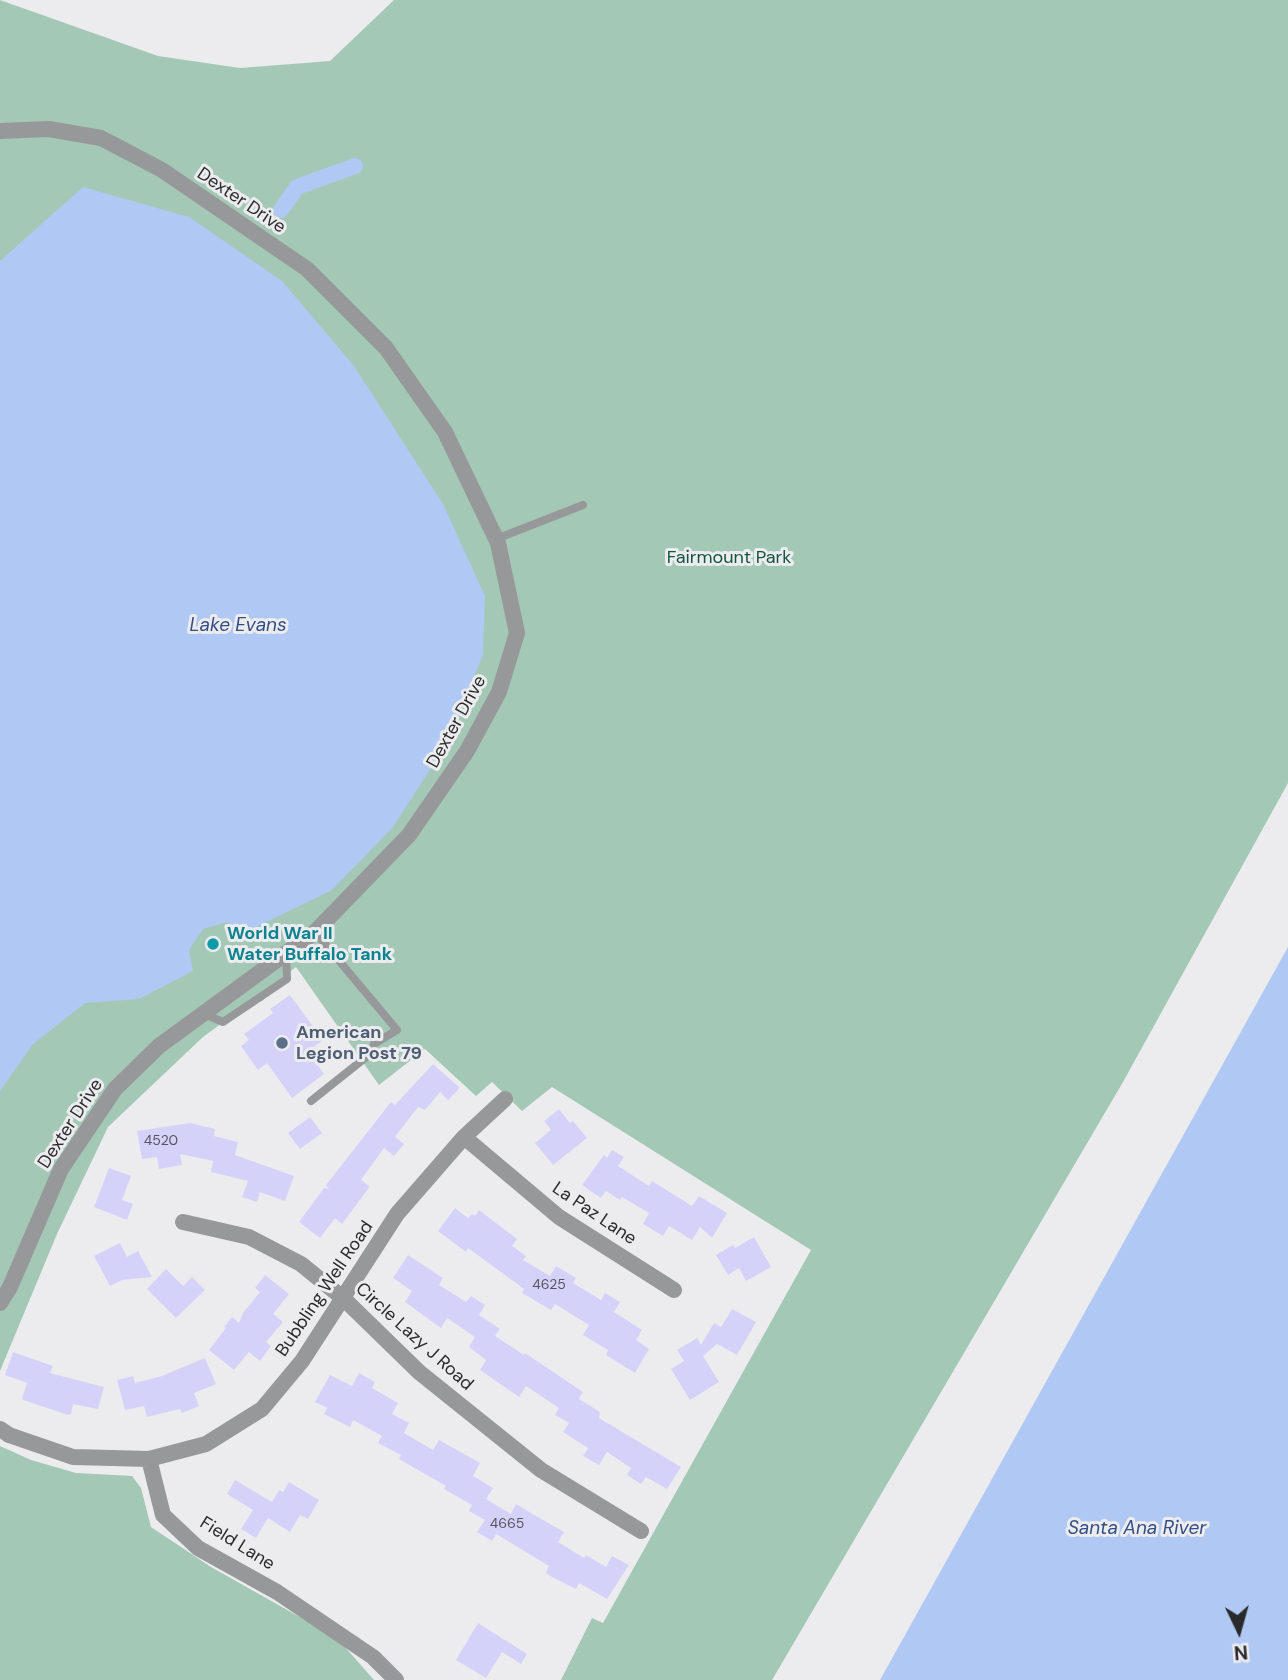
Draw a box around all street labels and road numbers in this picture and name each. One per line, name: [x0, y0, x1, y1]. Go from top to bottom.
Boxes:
street label: Dexter Drive: [193, 163, 289, 239]
street label: Dexter Drive: [423, 672, 491, 772]
street label: Dexter Drive: [34, 1075, 108, 1173]
street label: La Paz Lane: [548, 1178, 640, 1250]
street label: Bubbling Well Road: [272, 1217, 378, 1361]
street label: Circle Lazy J Road: [351, 1278, 477, 1396]
street label: Field Lane: [196, 1513, 278, 1575]

